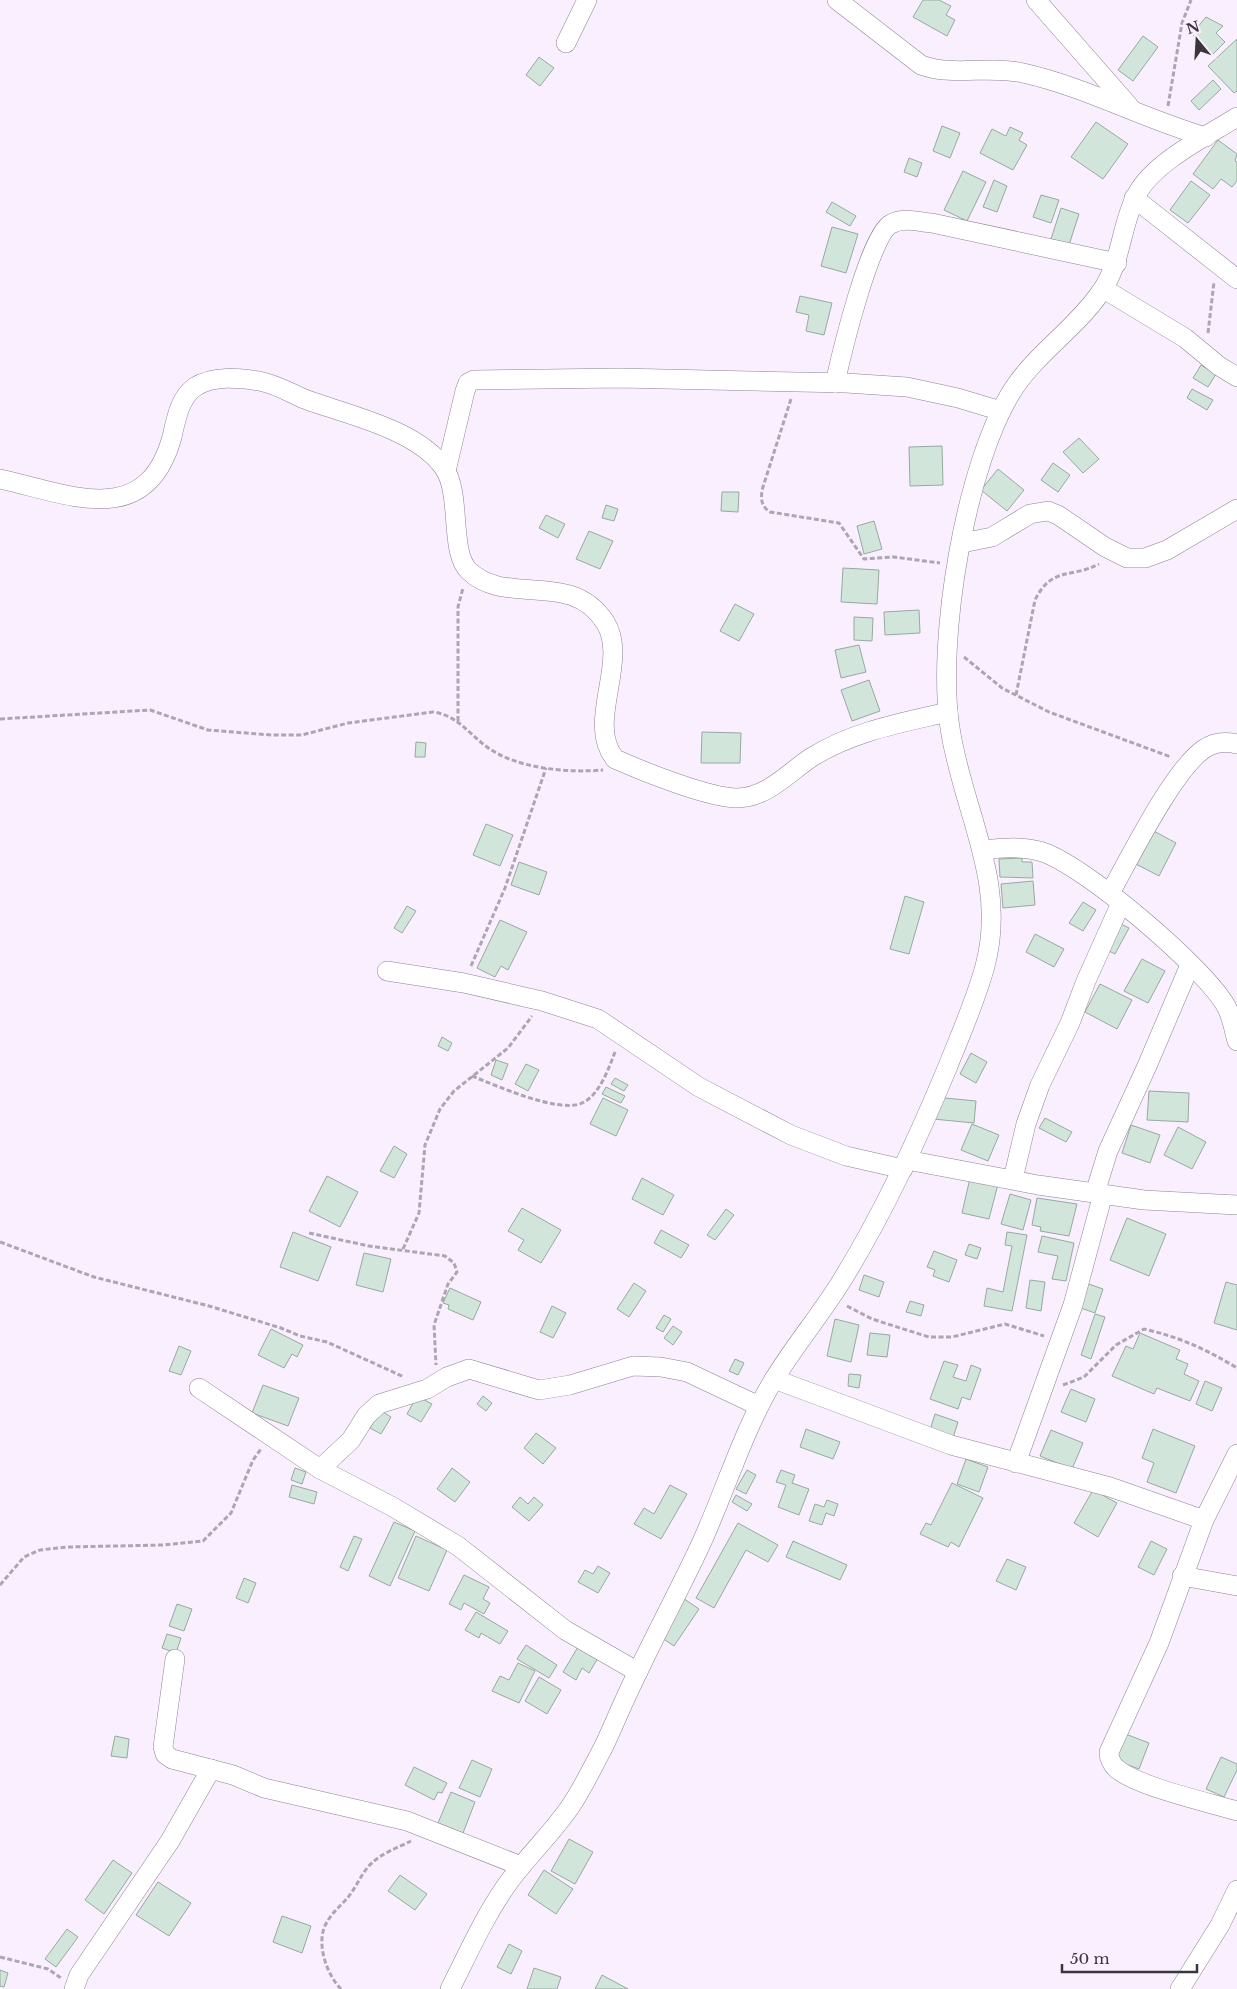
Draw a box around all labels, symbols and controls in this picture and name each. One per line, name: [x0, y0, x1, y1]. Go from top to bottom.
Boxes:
north arrow: [1172, 15, 1222, 65]
text: N: [1184, 17, 1202, 38]
scale bar: [1062, 1942, 1197, 1974]
text: 50 m: [1070, 1949, 1110, 1968]

